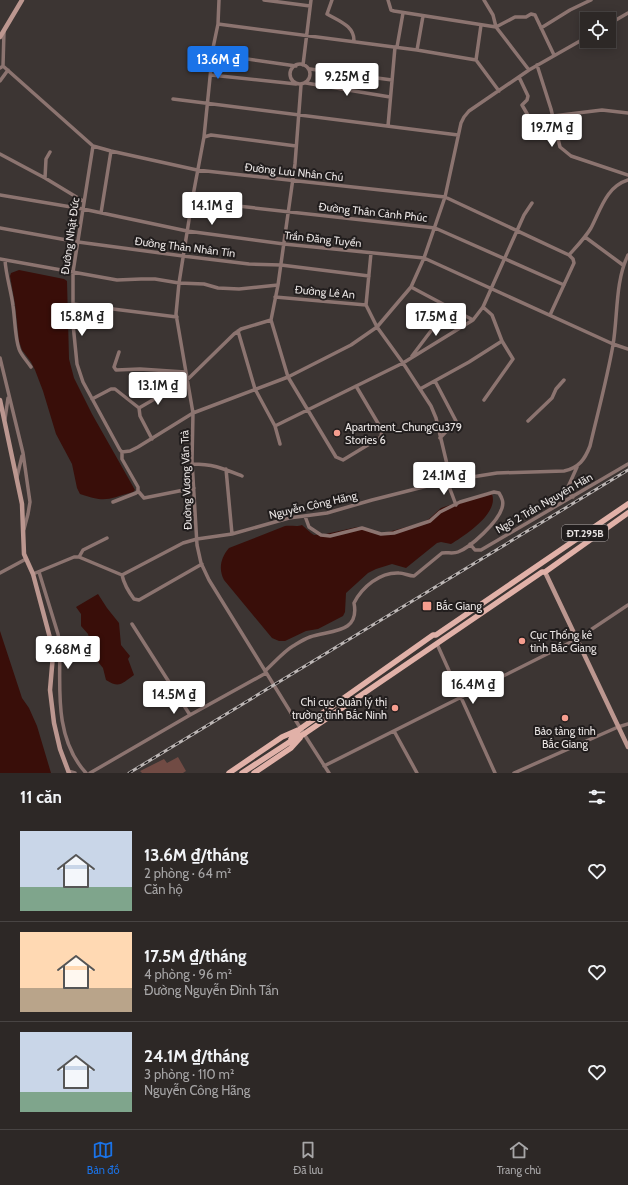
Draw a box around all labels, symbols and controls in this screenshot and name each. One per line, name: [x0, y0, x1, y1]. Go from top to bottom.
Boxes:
map controls: [580, 12, 616, 48]
button: locate: [580, 12, 616, 48]
pin: 13.6M ₫: [181, 46, 255, 80]
text: 13.6M ₫: [196, 51, 240, 67]
pin: 9.25M ₫: [310, 63, 384, 97]
text: 9.25M ₫: [324, 68, 370, 84]
pin: 19.7M ₫: [515, 114, 589, 148]
text: 19.7M ₫: [531, 119, 573, 135]
street label: Đường Lưu Nhân Chú: [244, 160, 344, 184]
pin: 14.1M ₫: [175, 192, 249, 226]
street label: Đường Nhật Đức: [58, 197, 82, 275]
text: 14.1M ₫: [191, 197, 233, 213]
street label: Đường Thân Cảnh Phúc: [318, 199, 428, 225]
street label: Trần Đăng Tuyển: [284, 228, 362, 250]
street label: Đường Thân Nhân Tín: [134, 234, 236, 260]
street label: Đường Lê An: [294, 282, 356, 302]
pin: 15.8M ₫: [45, 303, 119, 337]
pin: 17.5M ₫: [399, 303, 473, 337]
text: 15.8M ₫: [60, 308, 104, 324]
text: 17.5M ₫: [415, 308, 457, 324]
pin: 13.1M ₫: [121, 372, 195, 406]
text: 13.1M ₫: [138, 377, 178, 393]
place label: Apartment_ChungCu379 Stories 6: [345, 420, 462, 447]
marker: Apartment_ChungCu379 Stories 6: [332, 428, 342, 438]
street label: Đường Vương Văn Trà: [177, 429, 195, 530]
pin: 24.1M ₫: [407, 462, 481, 496]
text: 24.1M ₫: [422, 467, 466, 483]
street label: Ngõ 2 Trần Nguyên Hãn: [493, 470, 595, 536]
street label: Nguyễn Công Hãng: [268, 488, 359, 522]
road number: ĐT.295B: [562, 525, 608, 541]
place label: Bắc Giang: [436, 599, 482, 613]
marker: Bắc Giang: [421, 600, 433, 612]
place label: Cục Thống kê tỉnh Bắc Giang: [530, 628, 597, 655]
pin: 9.68M ₫: [31, 636, 105, 670]
marker: Cục Thống kê tỉnh Bắc Giang: [517, 636, 527, 646]
text: 9.68M ₫: [45, 641, 91, 657]
pin: 16.4M ₫: [436, 671, 510, 705]
text: 16.4M ₫: [451, 676, 495, 692]
pin: 14.5M ₫: [137, 681, 211, 715]
text: 14.5M ₫: [152, 686, 196, 702]
place label: Chi cục Quản lý thị trường tỉnh Bắc Ninh: [292, 695, 387, 722]
marker: Chi cục Quản lý thị trường tỉnh Bắc Ninh: [390, 703, 400, 713]
marker: Bảo tàng tỉnh Bắc Giang: [560, 713, 570, 723]
place label: Bảo tàng tỉnh Bắc Giang: [534, 724, 596, 751]
icon: filters: [586, 786, 608, 808]
text: 11 căn: [20, 787, 62, 807]
text: 13.6M ₫/tháng: [144, 845, 248, 865]
icon: home: [52, 847, 100, 895]
icon: heart: [586, 860, 608, 882]
text: 2 phòng · 64 m²: [144, 865, 231, 881]
text: Căn hộ: [144, 881, 183, 897]
text: 17.5M ₫/tháng: [144, 946, 247, 966]
icon: home: [52, 948, 100, 996]
icon: heart: [586, 961, 608, 983]
text: 4 phòng · 96 m²: [144, 966, 232, 982]
text: Đường Nguyễn Đình Tấn: [144, 982, 279, 998]
text: 24.1M ₫/tháng: [144, 1046, 249, 1066]
icon: home: [52, 1048, 100, 1096]
icon: heart: [586, 1061, 608, 1083]
text: 3 phòng · 110 m²: [144, 1066, 234, 1082]
text: Nguyễn Công Hãng: [144, 1082, 250, 1098]
tab: Bản đồ: [87, 1139, 119, 1177]
tab: Đã lưu: [293, 1139, 323, 1177]
tab: Trang chủ: [497, 1139, 541, 1177]

